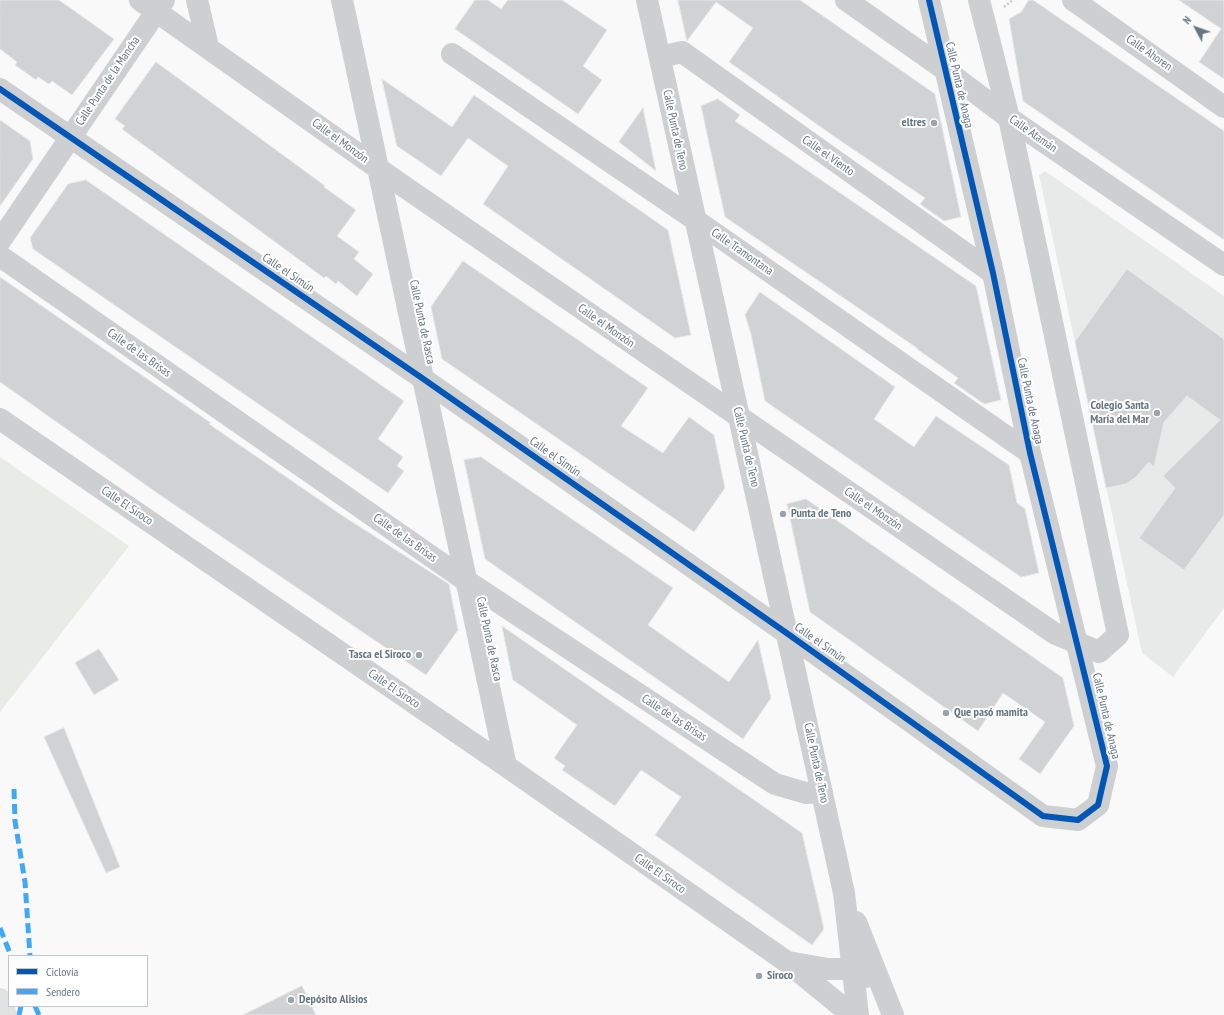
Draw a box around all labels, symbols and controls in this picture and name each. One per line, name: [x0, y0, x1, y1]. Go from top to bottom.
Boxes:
north arrow: [1176, 8, 1216, 48]
text: N: [1180, 13, 1194, 27]
street label: Calle Ahoren: [1123, 32, 1175, 74]
street label: Calle Punta de la Mancha: [73, 34, 143, 128]
street label: Calle Punta de Anaga: [942, 41, 976, 129]
street label: Calle Punta de Teno: [659, 89, 691, 171]
street label: Calle Atamán: [1006, 112, 1060, 156]
street label: Calle el Monzón: [309, 116, 371, 166]
place label: eltres: [902, 116, 926, 130]
marker: eltres: [929, 118, 939, 128]
street label: Calle el Viento: [799, 133, 857, 179]
street label: Calle Tramontana: [708, 225, 776, 279]
street label: Calle el Simún: [259, 250, 317, 296]
street label: Calle Punta de Rasca: [406, 279, 438, 365]
street label: Calle el Monzón: [575, 301, 637, 351]
street label: Calle de las Brisas: [104, 326, 174, 380]
street label: Calle Punta de Anaga: [1014, 357, 1046, 445]
place label: Colegio Santa María del Mar: [1090, 399, 1149, 427]
street label: Calle Punta de Teno: [730, 406, 762, 488]
marker: Colegio Santa María del Mar: [1152, 408, 1162, 418]
street label: Calle el Simún: [526, 434, 584, 480]
street label: Calle El Siroco: [98, 483, 156, 529]
street label: Calle el Monzón: [842, 485, 904, 533]
place label: Punta de Teno: [791, 507, 851, 521]
marker: Punta de Teno: [778, 509, 788, 519]
street label: Calle de las Brisas: [370, 511, 440, 565]
street label: Calle Punta de Rasca: [473, 596, 505, 682]
street label: Calle el Simún: [791, 620, 849, 666]
place label: Tasca el Siroco: [349, 648, 411, 662]
marker: Tasca el Siroco: [414, 650, 424, 660]
street label: Calle El Siroco: [365, 666, 423, 712]
street label: Calle Punta de Anaga: [1089, 672, 1123, 760]
street label: Calle de las Brisas: [639, 692, 709, 744]
place label: Que pasó mamita: [954, 706, 1028, 720]
marker: Que pasó mamita: [941, 708, 951, 718]
street label: Calle Punta de Teno: [800, 722, 832, 804]
street label: Calle El Siroco: [632, 851, 688, 897]
legend: [8, 955, 148, 1007]
text: Ciclovía: [46, 964, 78, 979]
place label: Siroco: [767, 969, 793, 983]
marker: Siroco: [754, 971, 764, 981]
text: Sendero: [46, 984, 80, 999]
place label: Depósito Alisios: [299, 993, 368, 1007]
marker: Depósito Alisios: [286, 995, 296, 1005]

